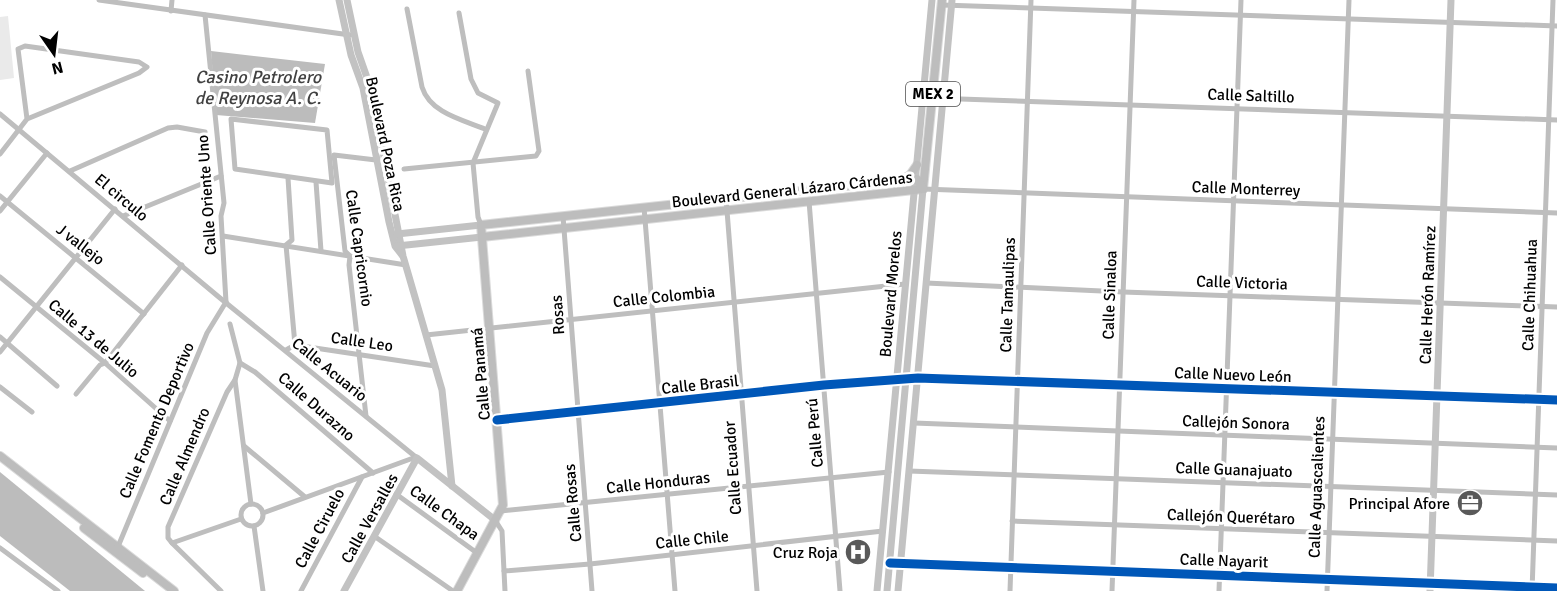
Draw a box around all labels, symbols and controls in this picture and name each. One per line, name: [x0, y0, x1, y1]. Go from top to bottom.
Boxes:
north arrow: [24, 24, 84, 84]
text: N: [50, 57, 65, 79]
water label: Casino Petrolero de Reynosa A. C.: [195, 66, 323, 109]
street label: Boulevard Poza Rica: [361, 75, 409, 213]
road number: MEX 2: [906, 82, 960, 106]
street label: Calle Saltillo: [1207, 84, 1295, 108]
street label: Calle Oriente Uno: [193, 134, 221, 256]
street label: Boulevard General Lázaro Cárdenas: [671, 167, 914, 213]
street label: El circulo: [90, 170, 152, 226]
street label: Calle Monterrey: [1191, 177, 1301, 201]
street label: Calle Capricornio: [341, 188, 377, 308]
street label: J vallejo: [52, 220, 109, 270]
street label: Calle Herón Ramírez: [1416, 225, 1440, 365]
street label: Boulevard Morelos: [876, 230, 906, 358]
street label: Calle Tamaulipas: [996, 237, 1020, 353]
street label: Calle Chihuahua: [1518, 239, 1542, 351]
street label: Calle Sinaloa: [1098, 250, 1122, 340]
street label: Calle Victoria: [1196, 271, 1288, 295]
street label: Calle Colombia: [612, 282, 716, 312]
street label: Rosas: [547, 294, 569, 335]
street label: Calle 13 de Julio: [44, 295, 143, 383]
street label: Calle Panamá: [467, 327, 495, 421]
street label: Calle Leo: [330, 328, 394, 356]
street label: Calle Acuario: [288, 333, 371, 406]
street label: Calle Fomento Deportivo: [115, 339, 199, 502]
street label: Calle Nuevo León: [1174, 363, 1292, 387]
street label: Calle Durazno: [274, 368, 359, 446]
street label: Calle Brasil: [660, 371, 740, 399]
street label: Calle Perú: [802, 397, 828, 468]
street label: Calle Almendro: [155, 404, 215, 508]
street label: Callejón Sonora: [1182, 411, 1290, 435]
street label: Calle Aguascalientes: [1305, 416, 1329, 558]
street label: Calle Ecuador: [720, 420, 746, 516]
street label: Calle Guanajuato: [1175, 458, 1293, 482]
street label: Calle Rosas: [560, 463, 586, 543]
street label: Calle Honduras: [605, 468, 711, 498]
street label: Calle Versalles: [337, 470, 403, 567]
street label: Calle Chapa: [406, 481, 483, 545]
street label: Calle Ciruelo: [290, 485, 349, 572]
office icon: Principal Afore: [1455, 488, 1485, 518]
place label: Principal Afore: [1348, 494, 1450, 514]
street label: Callejón Querétaro: [1167, 505, 1295, 529]
street label: Calle Chile: [655, 526, 730, 554]
hospital icon: Cruz Roja: [843, 537, 873, 567]
place label: Cruz Roja: [773, 543, 838, 563]
street label: Calle Nayarit: [1179, 549, 1269, 573]

